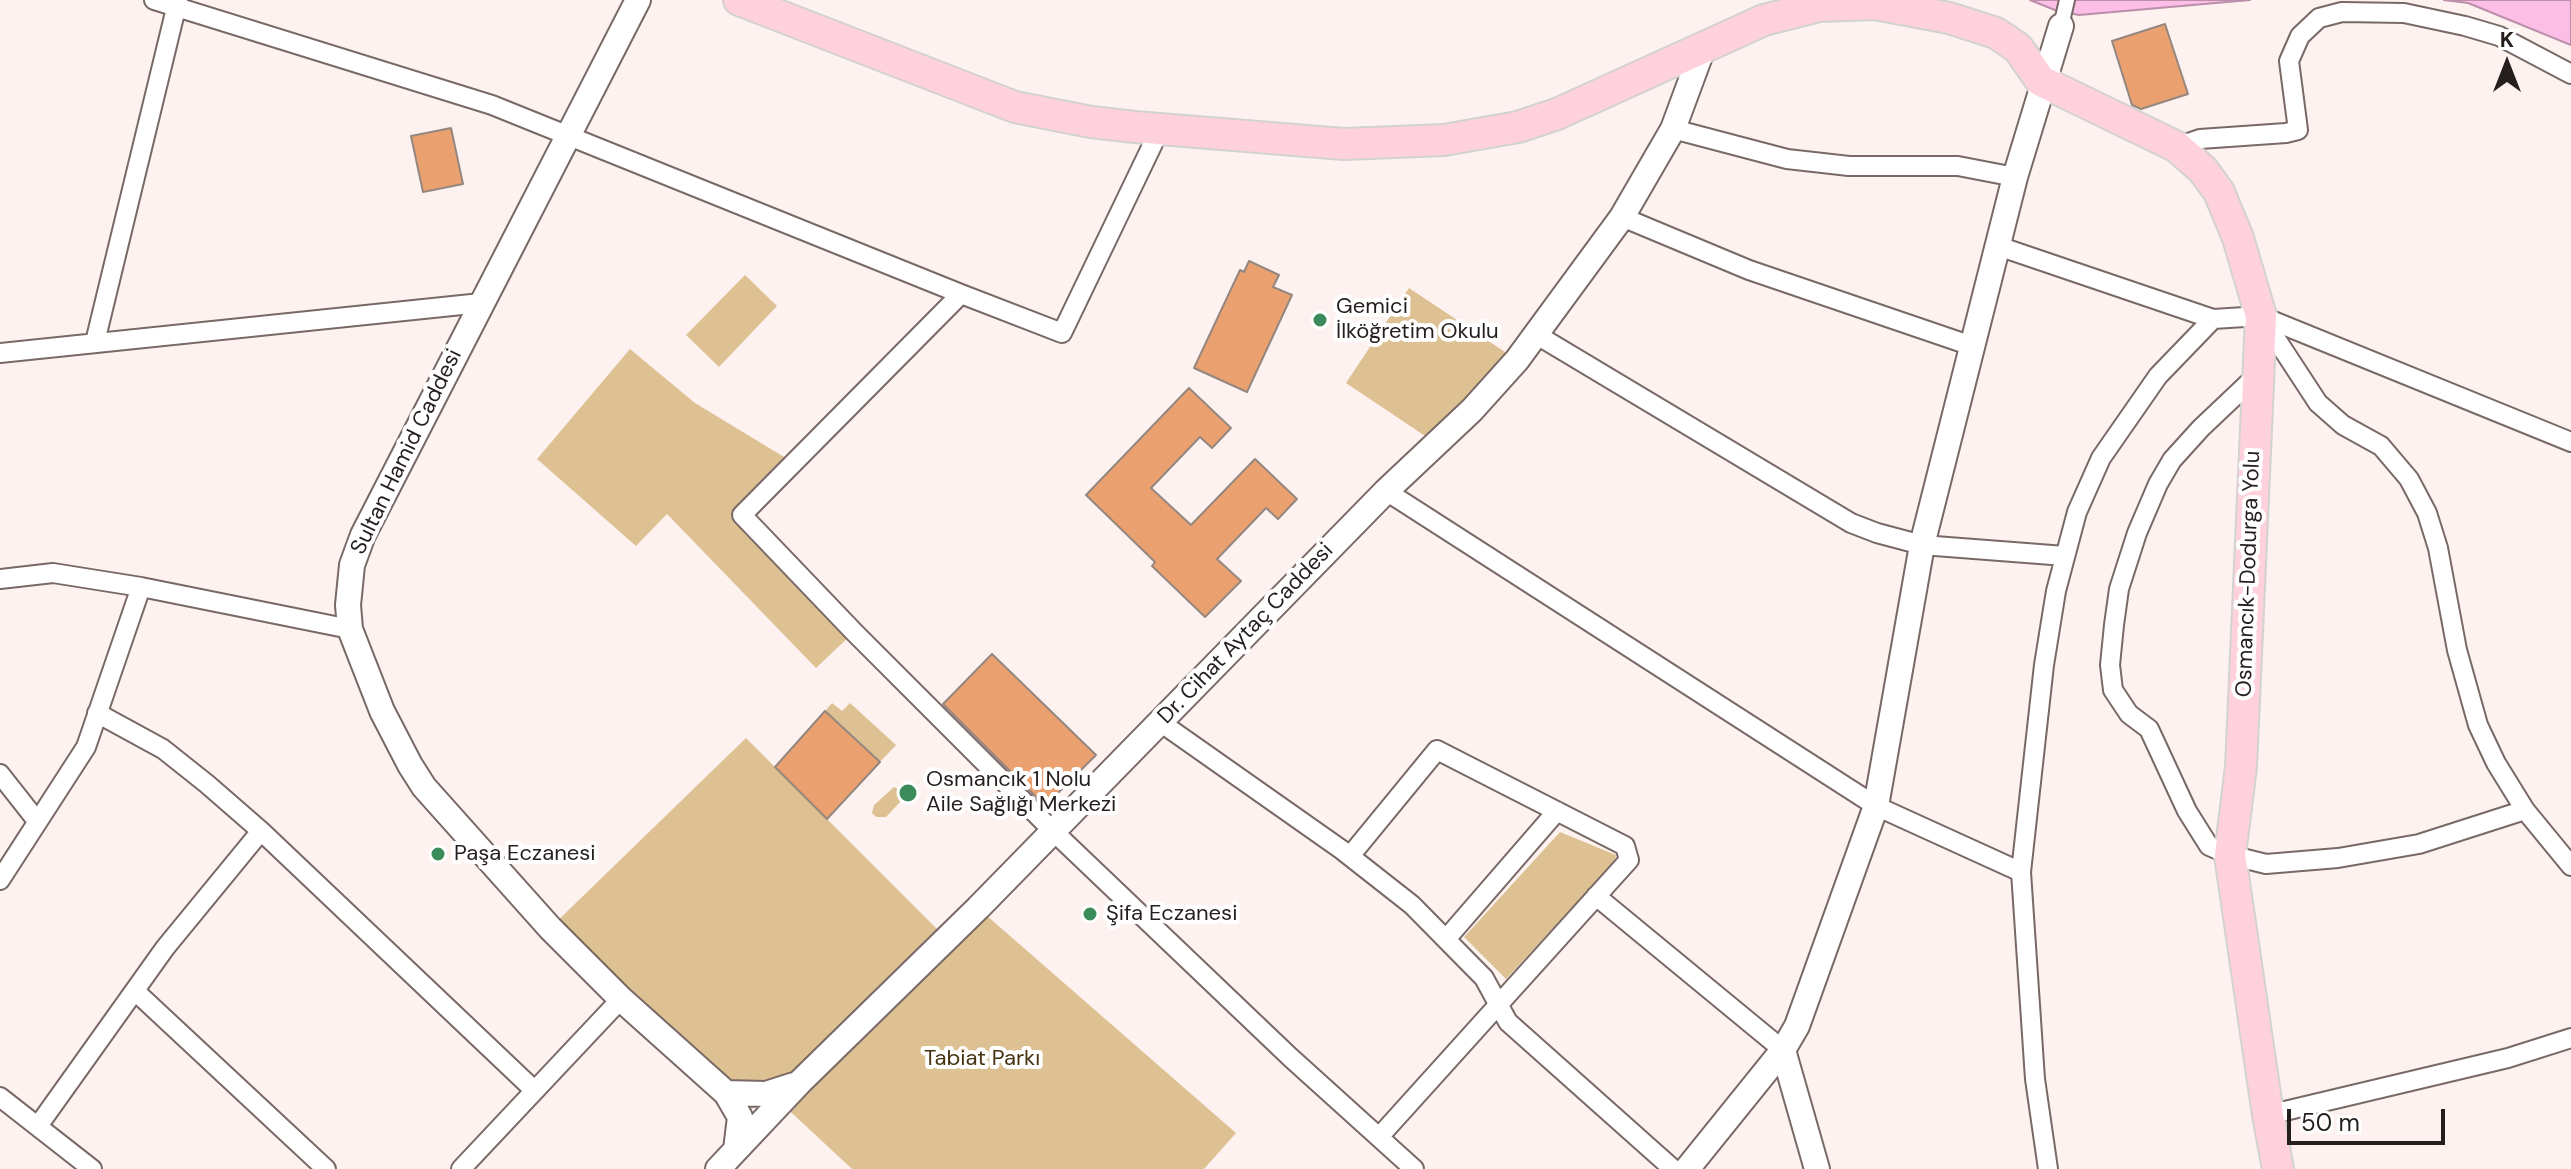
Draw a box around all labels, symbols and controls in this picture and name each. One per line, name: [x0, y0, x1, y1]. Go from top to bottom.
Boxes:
north arrow: [2467, 24, 2547, 104]
text: K: [2500, 25, 2514, 54]
place label: Gemici İlköğretim Okulu: [1336, 294, 1499, 346]
marker: Gemici İlköğretim Okulu: [1311, 311, 1329, 329]
street label: Sultan Hamid Caddesi: [346, 345, 468, 559]
street label: Osmancık-Dodurga Yolu: [2232, 450, 2266, 698]
street label: Dr. Cihat Aytaç Caddesi: [1153, 538, 1339, 730]
place label: Osmancık 1 Nolu Aile Sağlığı Merkezi: [926, 767, 1116, 818]
marker: Osmancık 1 Nolu Aile Sağlığı Merkezi: [897, 782, 919, 804]
place label: Paşa Eczanesi: [454, 841, 596, 867]
marker: Paşa Eczanesi: [429, 845, 447, 863]
place label: Şifa Eczanesi: [1106, 901, 1237, 927]
marker: Şifa Eczanesi: [1081, 905, 1099, 923]
park label: Tabiat Parkı: [924, 1046, 1040, 1072]
scale bar: [2291, 1093, 2449, 1143]
text: 50 m: [2301, 1107, 2360, 1138]

